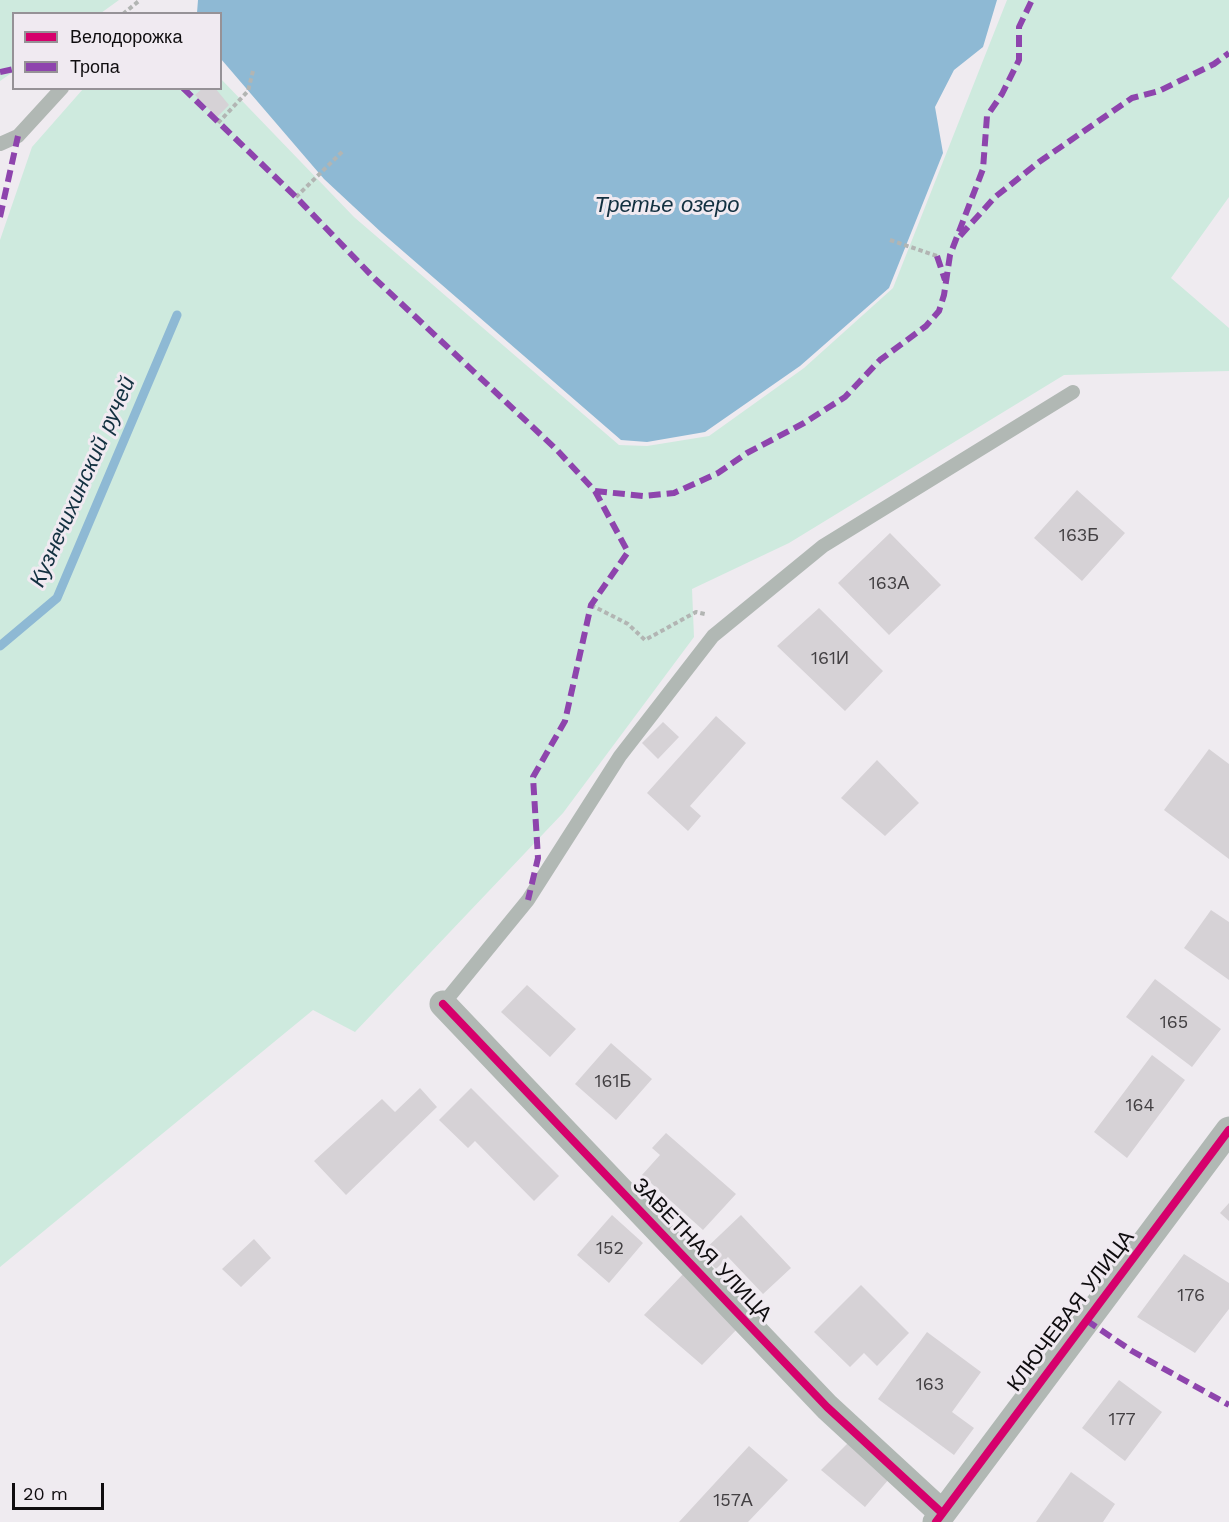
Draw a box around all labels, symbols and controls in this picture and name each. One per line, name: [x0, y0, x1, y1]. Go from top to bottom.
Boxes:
legend: [12, 12, 222, 90]
text: Велодорожка: [70, 26, 182, 47]
text: Тропа: [70, 56, 120, 77]
water label: Третье озеро: [594, 193, 740, 219]
water label: Кузнечихинский ручей: [25, 373, 141, 591]
house number: 163Б: [1059, 525, 1099, 547]
house number: 163А: [869, 573, 909, 595]
house number: 161И: [811, 648, 849, 670]
house number: 165: [1160, 1012, 1188, 1034]
house number: 161Б: [595, 1071, 631, 1093]
house number: 164: [1126, 1095, 1154, 1117]
street label: ЗАВЕТНАЯ УЛИЦА: [627, 1173, 777, 1327]
street label: КЛЮЧЕВАЯ УЛИЦА: [1002, 1225, 1140, 1397]
house number: 152: [596, 1238, 624, 1260]
house number: 176: [1177, 1285, 1205, 1307]
house number: 163: [916, 1374, 944, 1396]
house number: 177: [1108, 1409, 1136, 1431]
scale bar: [15, 1471, 106, 1509]
text: 20 m: [23, 1483, 68, 1504]
house number: 157А: [713, 1490, 753, 1512]

